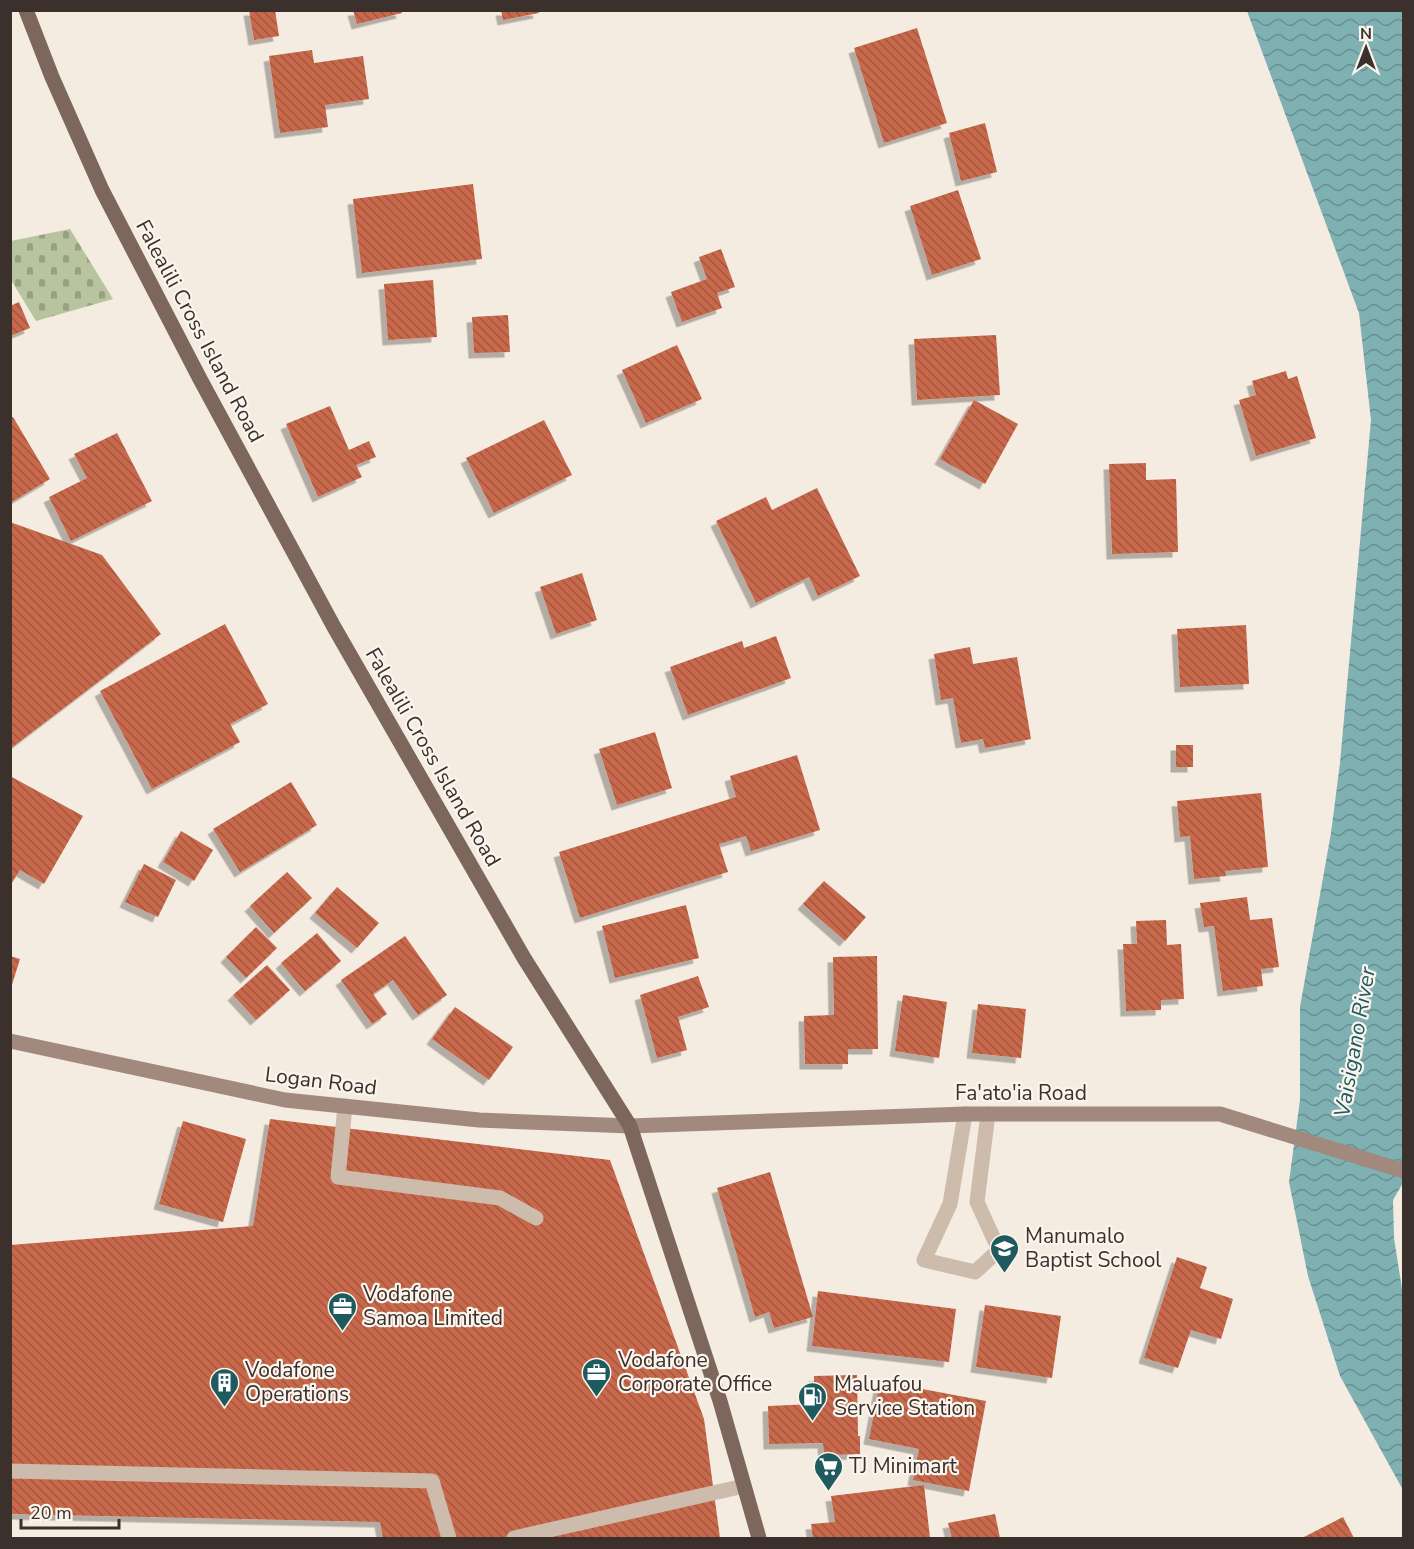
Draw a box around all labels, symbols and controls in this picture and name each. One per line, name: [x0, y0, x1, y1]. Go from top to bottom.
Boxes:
north arrow: [1336, 18, 1396, 78]
text: N: [1360, 23, 1372, 45]
street label: Falealili Cross Island Road: [129, 215, 271, 447]
street label: Falealili Cross Island Road: [359, 643, 507, 871]
water label: Vaisigano River: [1327, 964, 1383, 1120]
street label: Logan Road: [263, 1060, 379, 1102]
street label: Fa'ato'ia Road: [955, 1079, 1087, 1107]
place label: Manumalo Baptist School: [1025, 1222, 1162, 1274]
school or university icon: Manumalo Baptist School: [988, 1232, 1020, 1274]
place label: Vodafone Samoa Limited: [362, 1280, 503, 1332]
office icon: Vodafone Samoa Limited: [326, 1290, 358, 1332]
place label: Vodafone Corporate Office: [617, 1346, 772, 1398]
place label: Vodafone Operations: [244, 1356, 349, 1408]
office icon: Vodafone Corporate Office: [581, 1356, 613, 1398]
building icon: Vodafone Operations: [208, 1366, 240, 1408]
place label: Maluafou Service Station: [834, 1370, 975, 1422]
fuel station icon: Maluafou Service Station: [797, 1380, 829, 1422]
supermarket icon: TJ Minimart: [812, 1450, 844, 1492]
place label: TJ Minimart: [849, 1452, 957, 1480]
scale bar: [21, 1492, 118, 1530]
text: 20 m: [30, 1501, 72, 1525]

